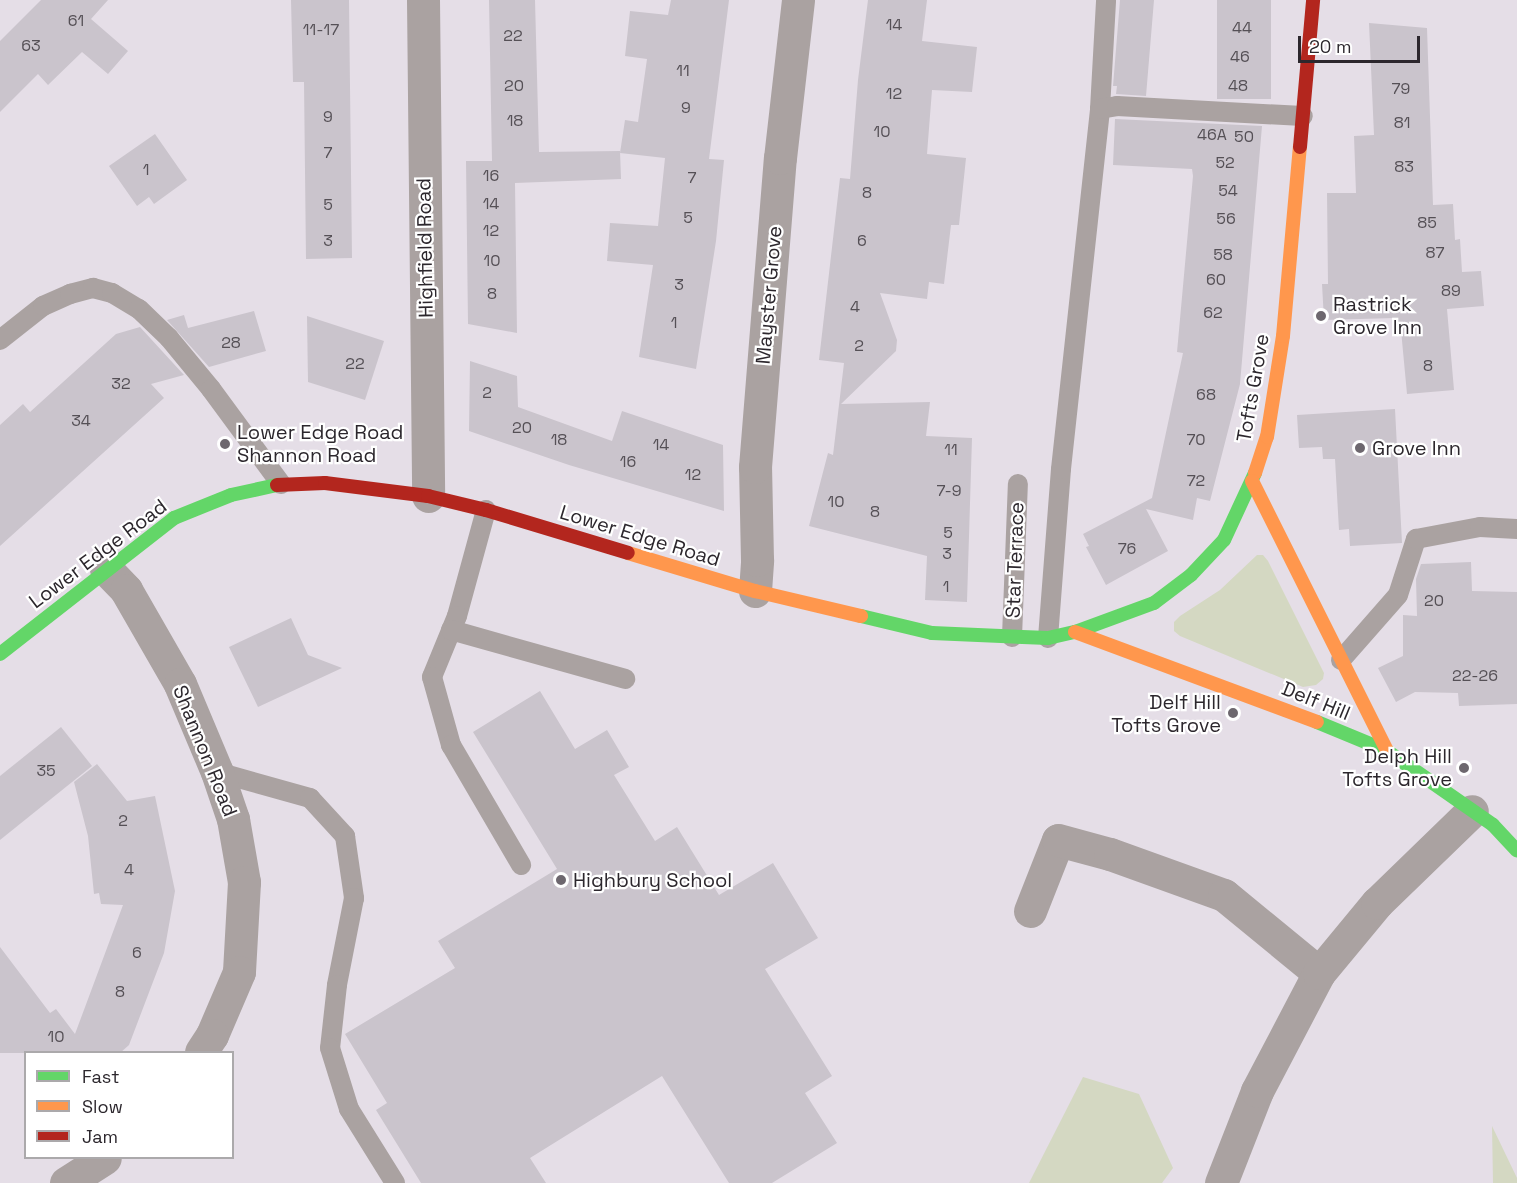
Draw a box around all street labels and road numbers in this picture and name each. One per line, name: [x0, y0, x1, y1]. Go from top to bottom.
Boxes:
street label: Highfield Road: [412, 178, 438, 318]
street label: Mayster Grove: [751, 225, 787, 365]
street label: Tofts Grove: [1232, 332, 1274, 444]
street label: Lower Edge Road: [24, 494, 172, 614]
street label: Lower Edge Road: [557, 500, 723, 572]
street label: Star Terrace: [1001, 501, 1029, 619]
street label: Delf Hill: [1278, 676, 1354, 726]
street label: Shannon Road: [168, 682, 242, 820]

